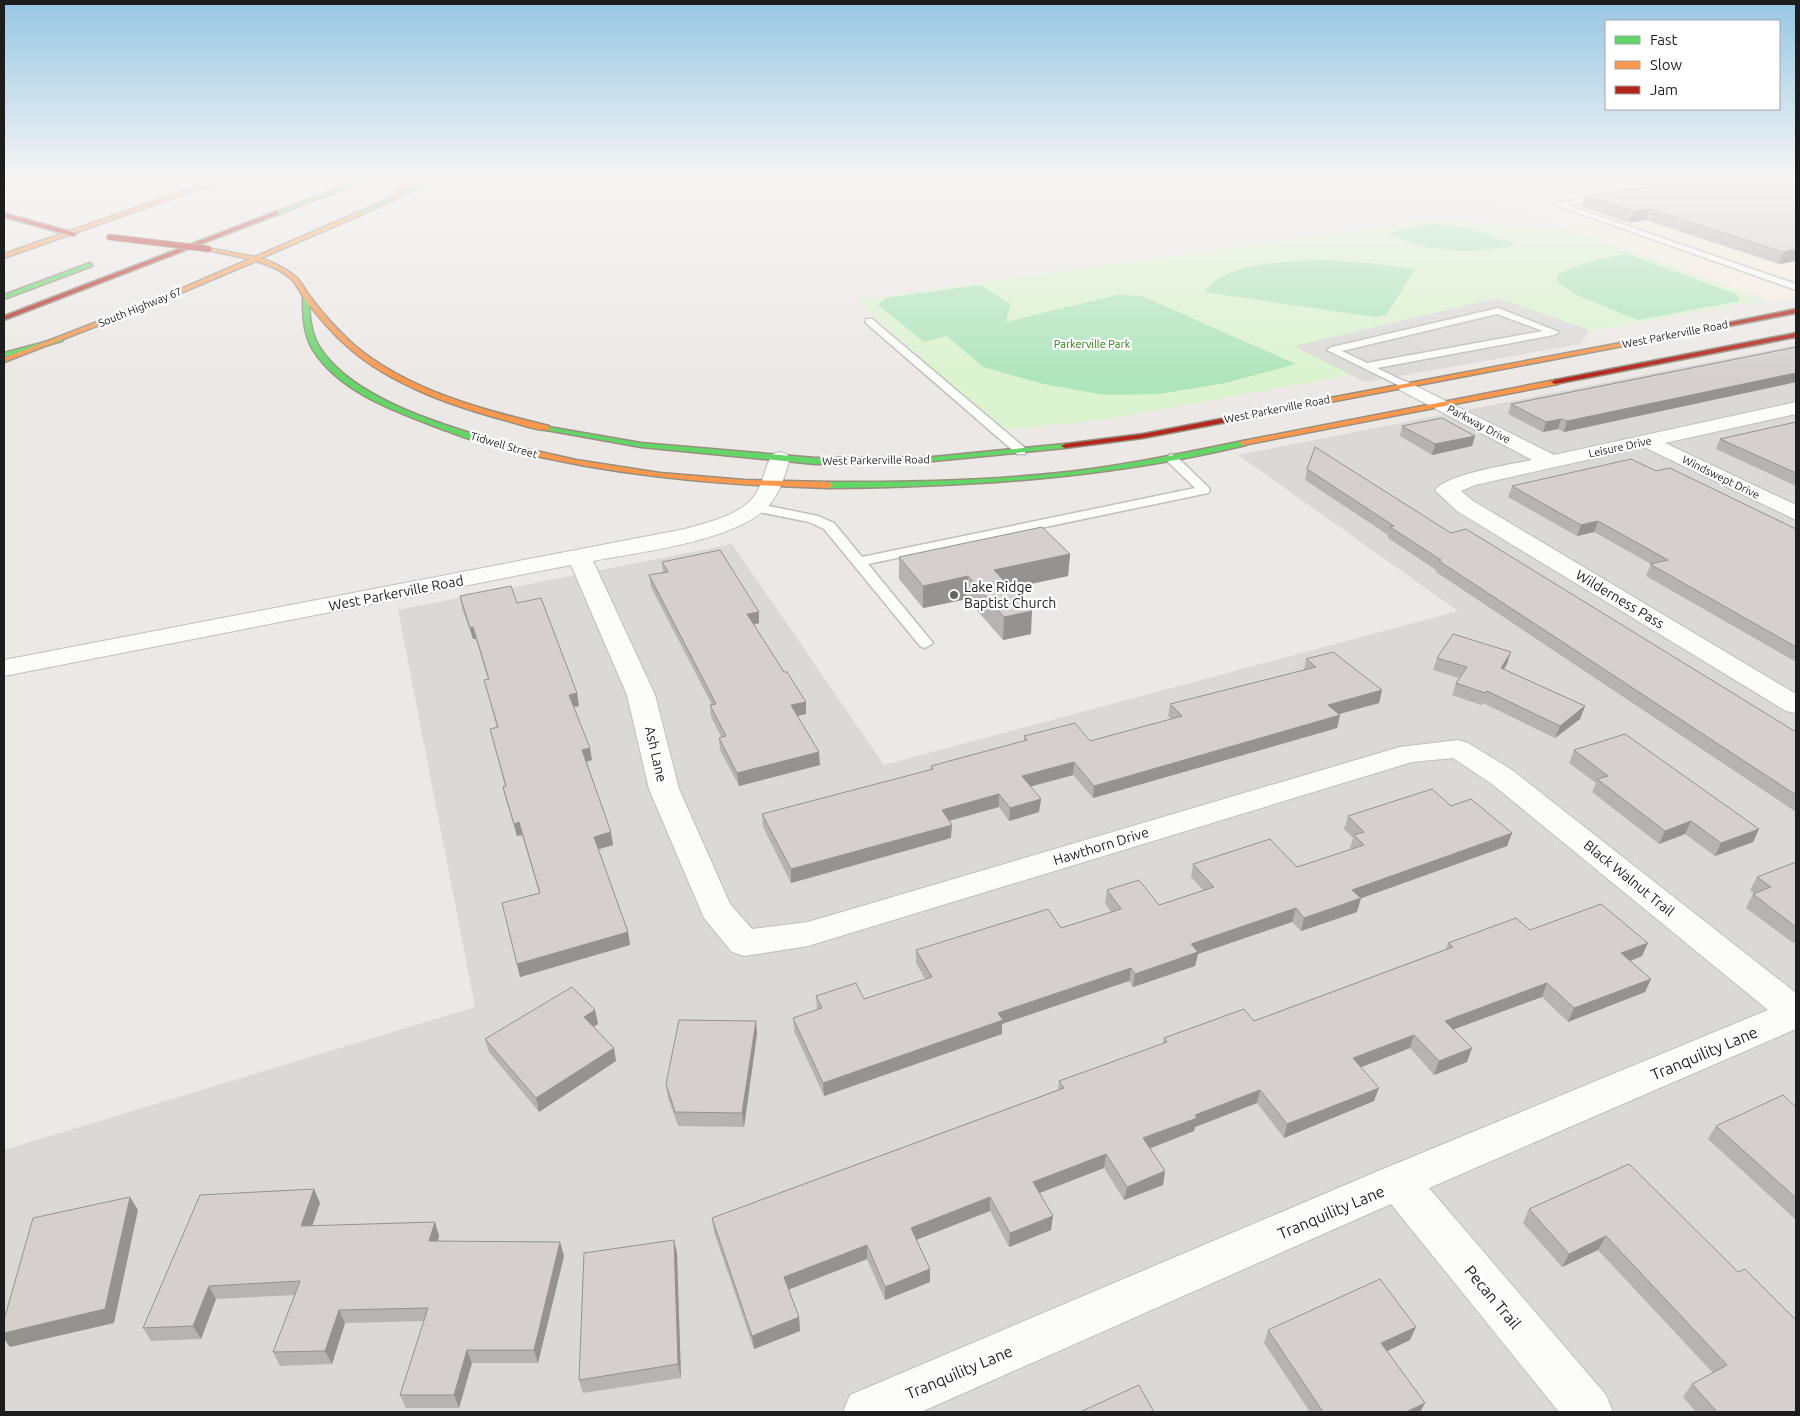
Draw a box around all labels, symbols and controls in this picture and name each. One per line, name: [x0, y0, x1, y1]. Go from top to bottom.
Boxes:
legend: [1605, 20, 1780, 110]
text: Fast: [1650, 31, 1678, 48]
text: Slow: [1650, 56, 1683, 73]
text: Jam: [1650, 81, 1678, 98]
street label: South Highway 67: [97, 285, 183, 329]
street label: West Parkerville Road: [1621, 318, 1729, 350]
park label: Parkerville Park: [1054, 338, 1131, 350]
street label: West Parkerville Road: [1223, 393, 1331, 425]
street label: Parkway Drive: [1445, 402, 1513, 446]
street label: Tidwell Street: [469, 430, 539, 460]
street label: Leisure Drive: [1587, 434, 1653, 460]
street label: West Parkerville Road: [822, 453, 930, 467]
street label: Windswept Drive: [1680, 453, 1762, 501]
street label: Wilderness Pass: [1573, 566, 1667, 632]
street label: West Parkerville Road: [327, 572, 465, 614]
place label: Lake Ridge Baptist Church: [964, 579, 1056, 611]
marker: Lake Ridge Baptist Church: [948, 589, 960, 601]
street label: Ash Lane: [642, 725, 670, 783]
street label: Hawthorn Drive: [1051, 824, 1151, 868]
street label: Black Walnut Trail: [1581, 837, 1678, 920]
street label: Tranquility Lane: [1648, 1022, 1760, 1084]
street label: Tranquility Lane: [1275, 1181, 1387, 1243]
street label: Pecan Trail: [1461, 1262, 1525, 1332]
street label: Tranquility Lane: [903, 1341, 1015, 1403]

